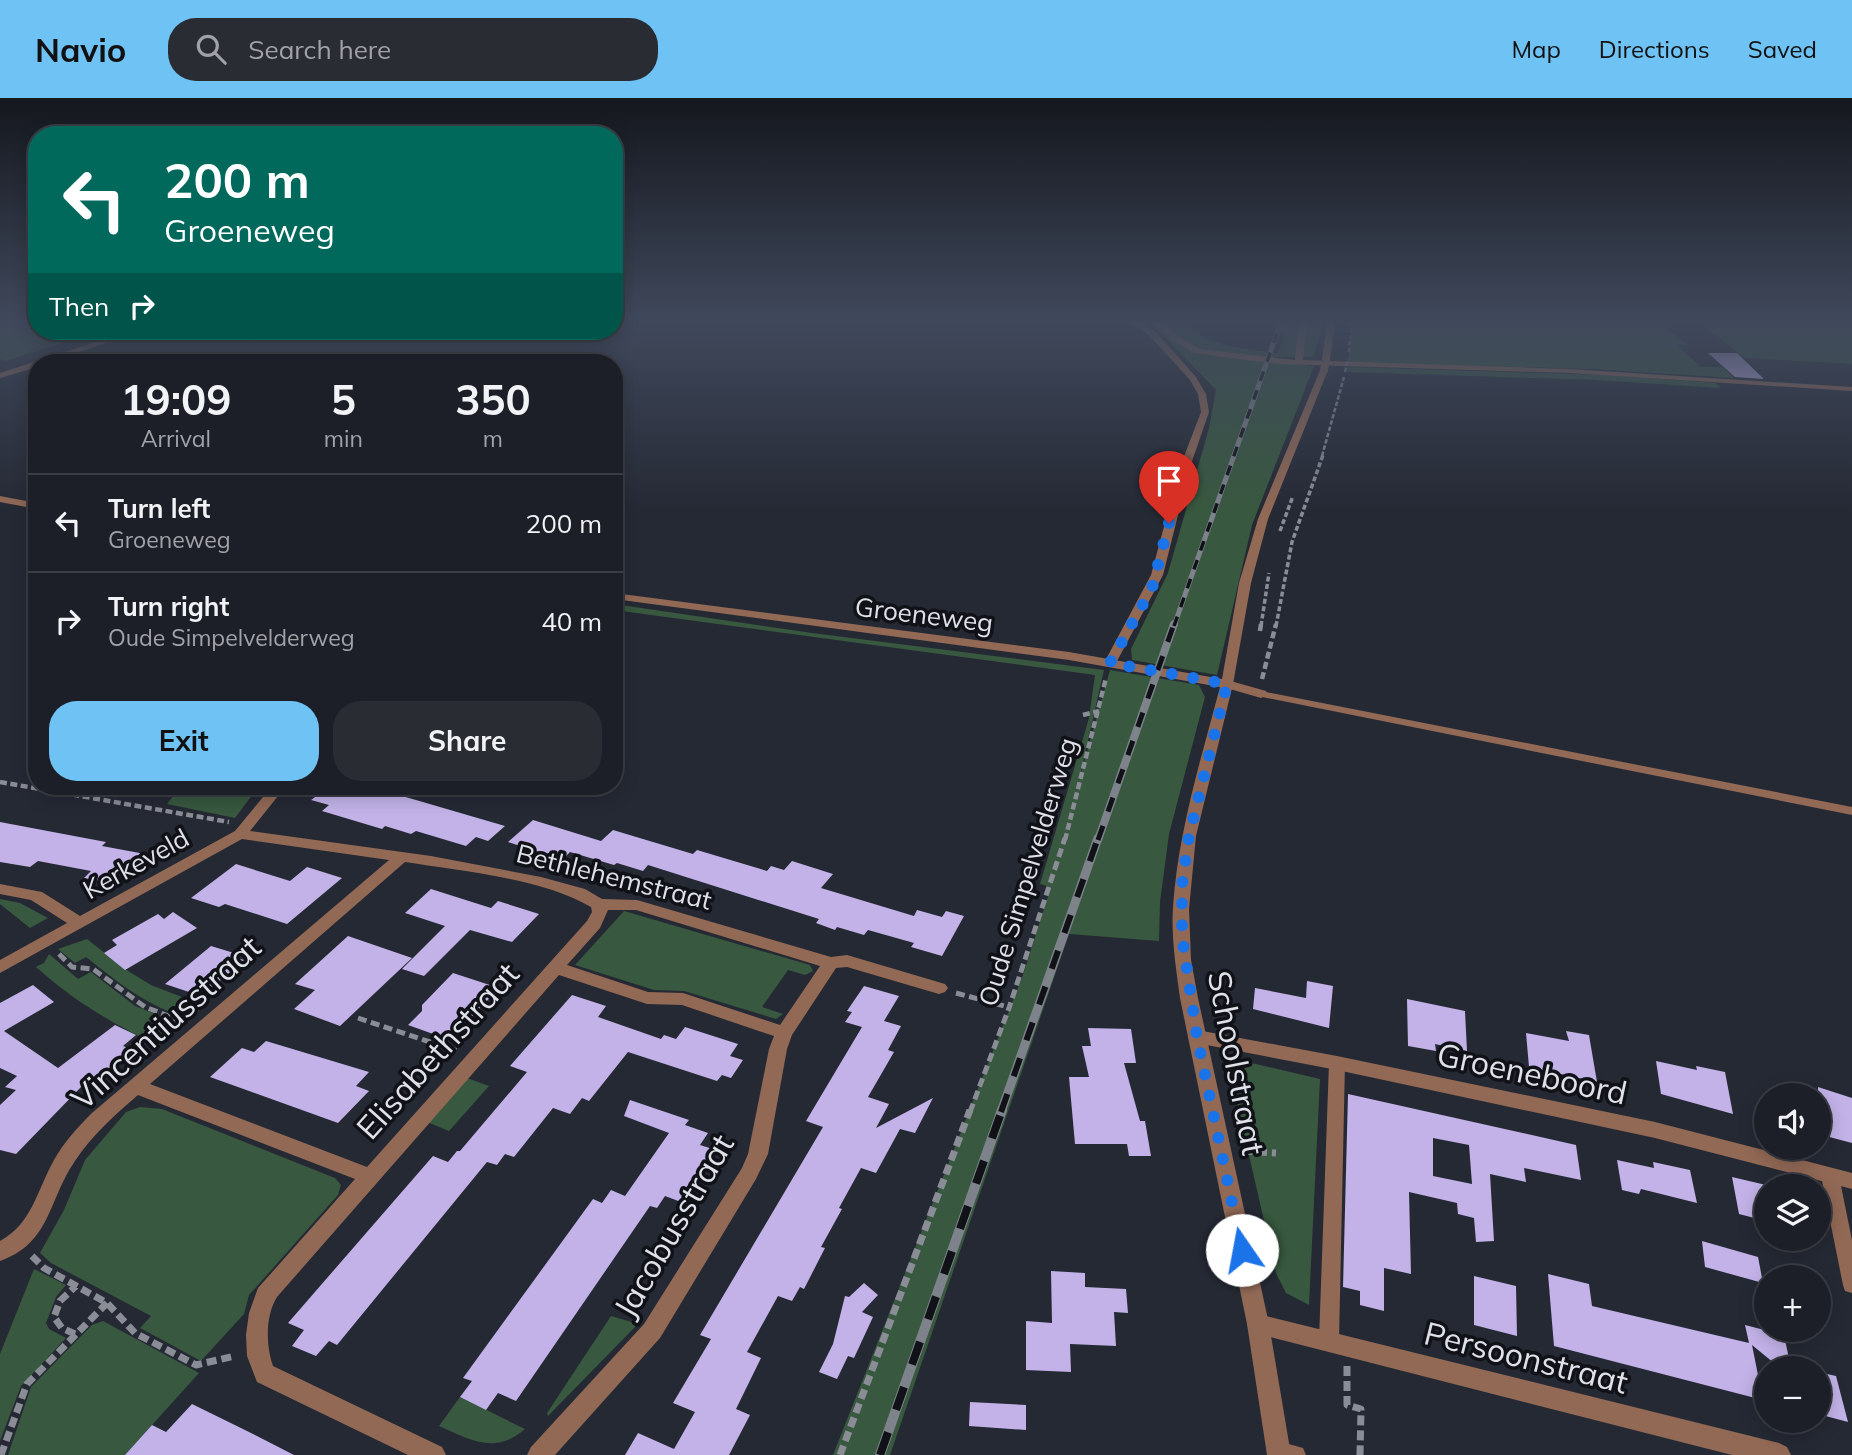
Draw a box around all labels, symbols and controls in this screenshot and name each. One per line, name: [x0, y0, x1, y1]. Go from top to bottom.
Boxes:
search box: [168, 18, 658, 81]
text: Navio: [35, 29, 126, 70]
icon: search: [192, 30, 230, 68]
text: Search here: [248, 33, 391, 66]
text: Map: [1511, 34, 1561, 64]
text: Directions: [1599, 34, 1710, 64]
text: Saved: [1748, 34, 1817, 64]
text: 200 m: [164, 149, 310, 210]
icon: left: [49, 154, 140, 245]
text: Groeneweg: [164, 210, 335, 250]
icon: right: [123, 287, 161, 325]
text: Then: [49, 290, 109, 323]
text: 19:09: [120, 373, 231, 426]
text: 5: [331, 373, 356, 426]
text: 350: [455, 373, 531, 426]
text: Arrival: [141, 424, 211, 453]
text: min: [324, 424, 363, 453]
text: m: [483, 424, 503, 453]
pin: [1139, 451, 1199, 523]
icon: arrive: [1150, 462, 1188, 500]
text: Turn left: [108, 492, 210, 525]
icon: left: [49, 504, 87, 542]
text: 200 m: [526, 507, 602, 540]
text: Groeneweg: [108, 525, 231, 554]
text: Turn right: [108, 590, 229, 623]
street label: Groeneweg: [853, 590, 995, 639]
icon: right: [49, 602, 87, 640]
text: 40 m: [541, 605, 602, 638]
text: Oude Simpelvelderweg: [108, 623, 355, 652]
button: Exit: [49, 701, 319, 781]
button: Share: [333, 701, 602, 781]
street label: Oude Simpelvelderweg: [971, 734, 1084, 1010]
street label: Kerkeveld: [77, 821, 195, 906]
street label: Bethlehemstraat: [513, 836, 715, 917]
street label: Vincentiusstraat: [62, 927, 268, 1118]
street label: Elisabethstraat: [348, 954, 527, 1147]
street label: Schoolstraat: [1200, 967, 1274, 1158]
street label: Groeneboord: [1434, 1033, 1631, 1113]
map controls: [1754, 1083, 1831, 1433]
button: sound: [1754, 1083, 1831, 1160]
street label: Jacobusstraat: [605, 1127, 742, 1324]
button: layers: [1754, 1174, 1831, 1251]
position arrow: [1205, 1213, 1279, 1287]
button: +: [1754, 1265, 1831, 1342]
street label: Persoonstraat: [1420, 1312, 1632, 1402]
button: −: [1754, 1356, 1831, 1433]

